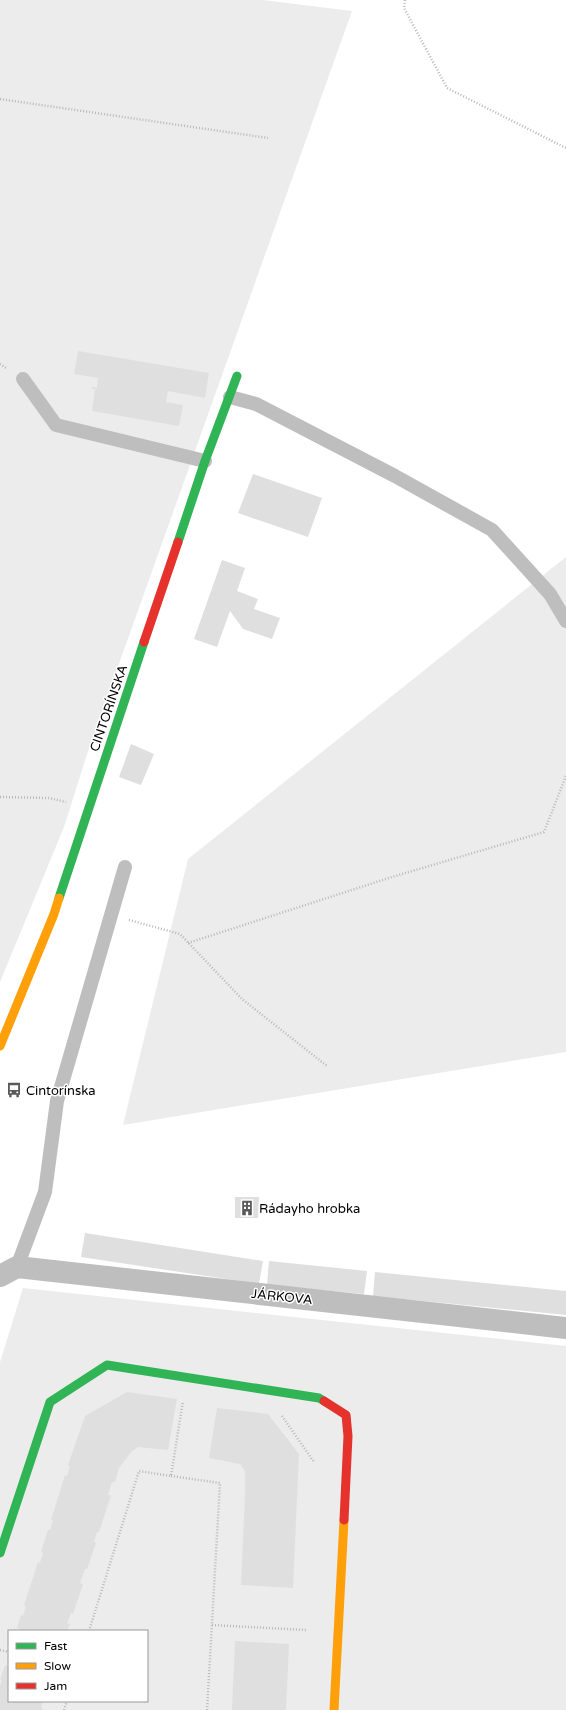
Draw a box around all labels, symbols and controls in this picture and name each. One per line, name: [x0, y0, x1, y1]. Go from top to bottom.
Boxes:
street label: CINTORÍNSKA: [87, 662, 131, 754]
bus stop icon: Cintorínska: [5, 1081, 23, 1099]
place label: Cintorínska: [26, 1083, 95, 1099]
building icon: Rádayho hrobka: [238, 1199, 256, 1217]
place label: Rádayho hrobka: [259, 1201, 360, 1217]
street label: JÁRKOVA: [250, 1286, 314, 1308]
legend: [8, 1630, 148, 1702]
text: Fast: [44, 1639, 68, 1653]
text: Slow: [44, 1659, 71, 1673]
text: Jam: [44, 1679, 67, 1693]

